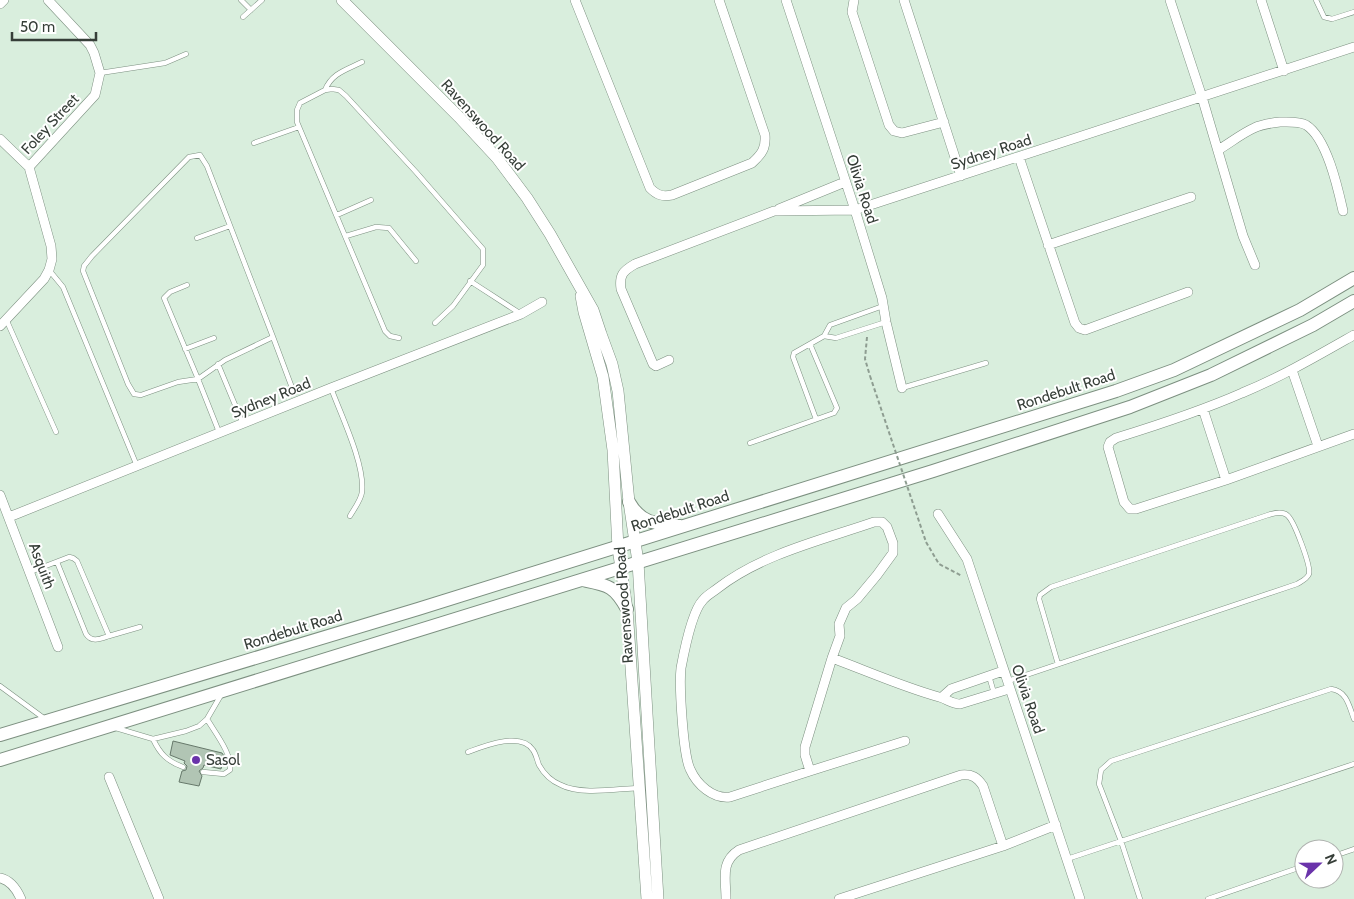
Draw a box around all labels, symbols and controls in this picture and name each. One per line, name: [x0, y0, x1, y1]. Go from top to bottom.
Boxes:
scale bar: [12, 10, 96, 42]
text: 50 m: [20, 18, 55, 36]
street label: Ravenswood Road: [437, 76, 529, 174]
street label: Foley Street: [17, 90, 83, 158]
street label: Sydney Road: [948, 131, 1034, 173]
street label: Olivia Road: [842, 152, 882, 226]
street label: Rondebult Road: [1015, 366, 1117, 414]
street label: Sydney Road: [229, 374, 313, 422]
street label: Rondebult Road: [629, 487, 731, 535]
street label: Asquith: [25, 540, 59, 592]
street label: Ravenswood Road: [611, 546, 637, 664]
street label: Rondebult Road: [242, 606, 344, 654]
street label: Olivia Road: [1008, 662, 1048, 736]
place label: Sasol: [206, 751, 240, 769]
marker: Sasol: [190, 754, 202, 766]
north arrow: [1294, 839, 1344, 889]
text: N: [1321, 851, 1341, 867]

